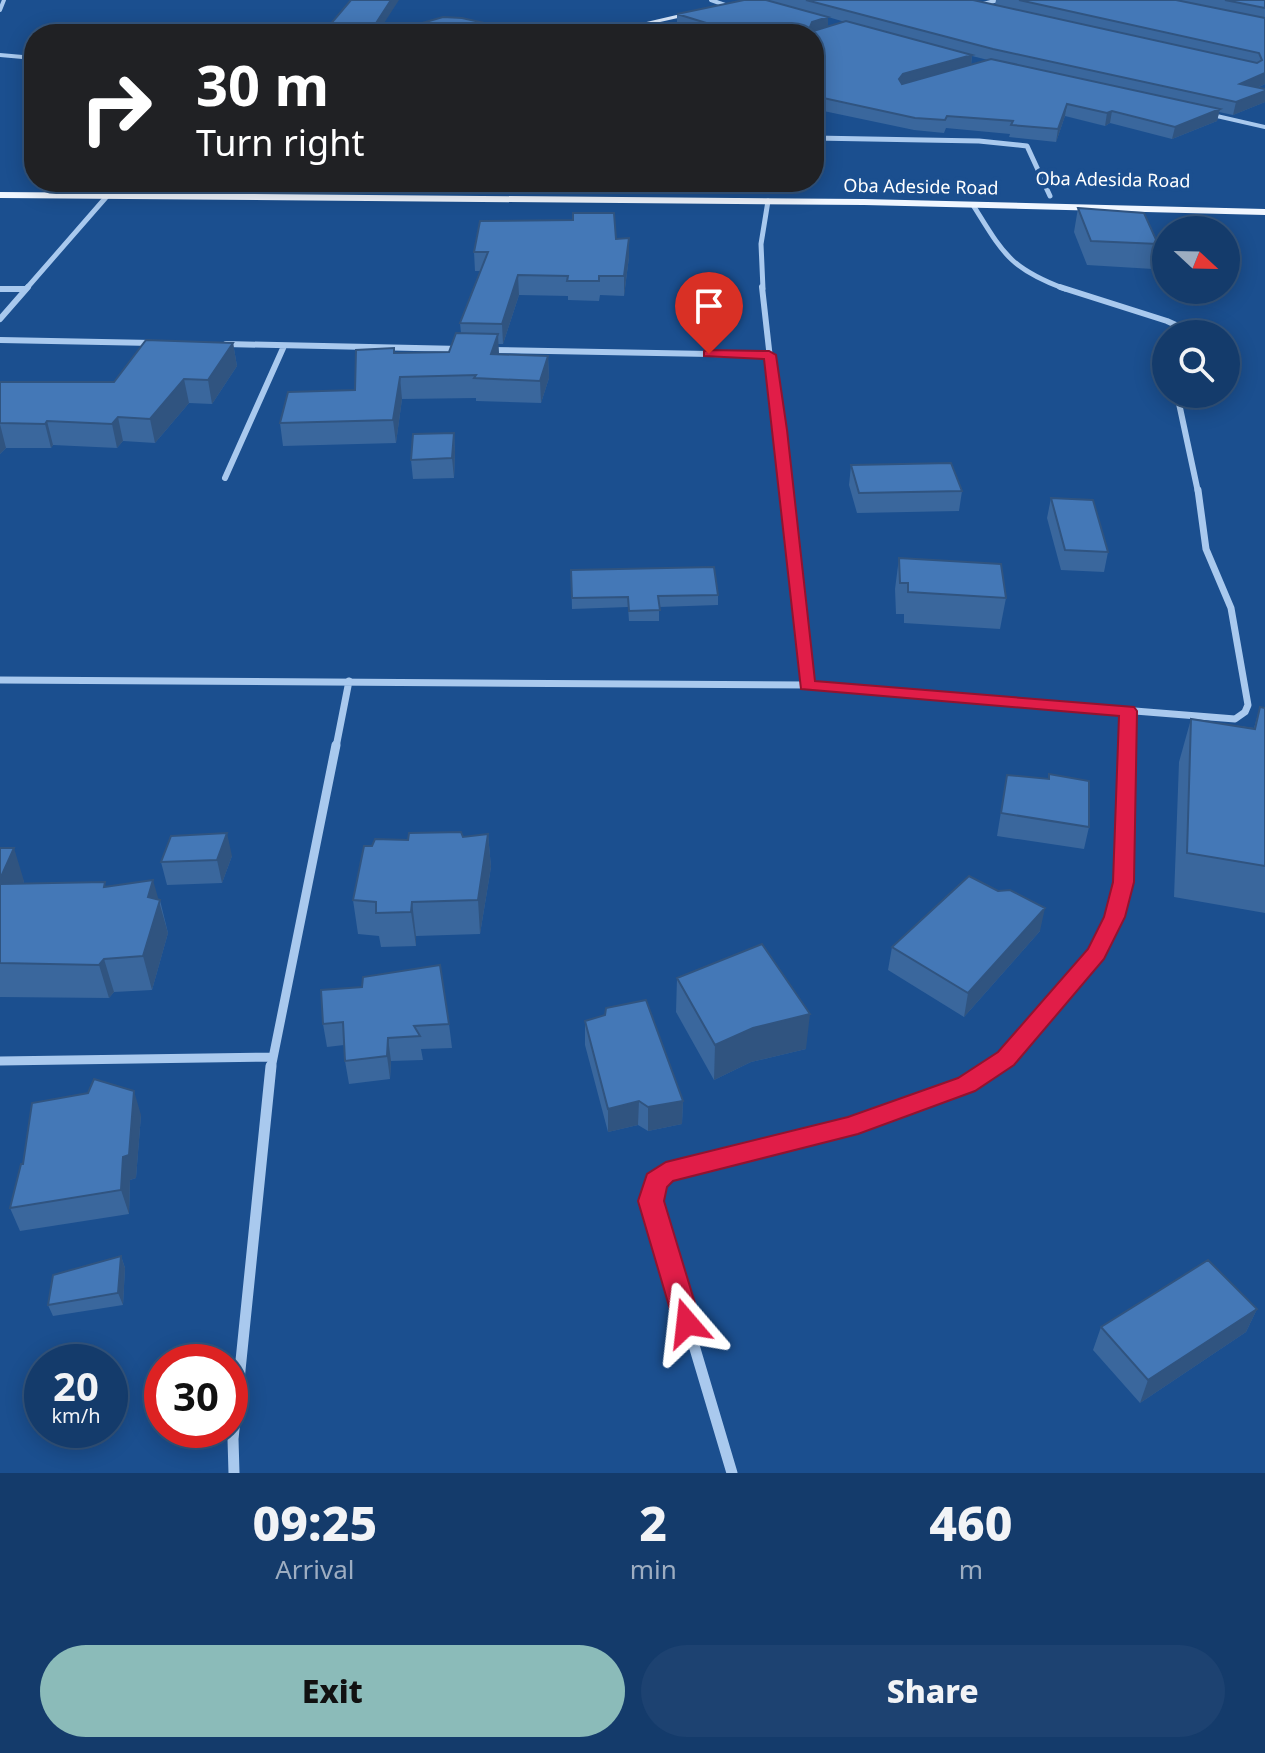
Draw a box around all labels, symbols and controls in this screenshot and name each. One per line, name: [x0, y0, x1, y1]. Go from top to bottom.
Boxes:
text: 30 m: [196, 46, 329, 122]
icon: right: [64, 56, 168, 160]
text: Turn right: [196, 118, 364, 167]
street label: Oba Adesida Road: [1035, 166, 1191, 192]
street label: Oba Adeside Road: [843, 173, 999, 199]
north arrow: [1152, 216, 1240, 304]
map controls: [1152, 216, 1240, 408]
pin: [675, 272, 743, 354]
icon: arrive: [687, 284, 731, 328]
button: search: [1152, 320, 1240, 408]
position arrow: [645, 1281, 729, 1365]
speed limit sign: 30: [144, 1344, 248, 1448]
text: 20: [53, 1358, 99, 1413]
text: km/h: [51, 1402, 101, 1429]
text: 09:25: [253, 1490, 377, 1555]
text: 2: [639, 1490, 667, 1555]
text: 460: [929, 1490, 1012, 1555]
text: Arrival: [275, 1551, 354, 1587]
text: min: [630, 1551, 677, 1587]
text: m: [959, 1551, 983, 1587]
button: Exit: [40, 1645, 625, 1737]
button: Share: [641, 1645, 1225, 1737]

